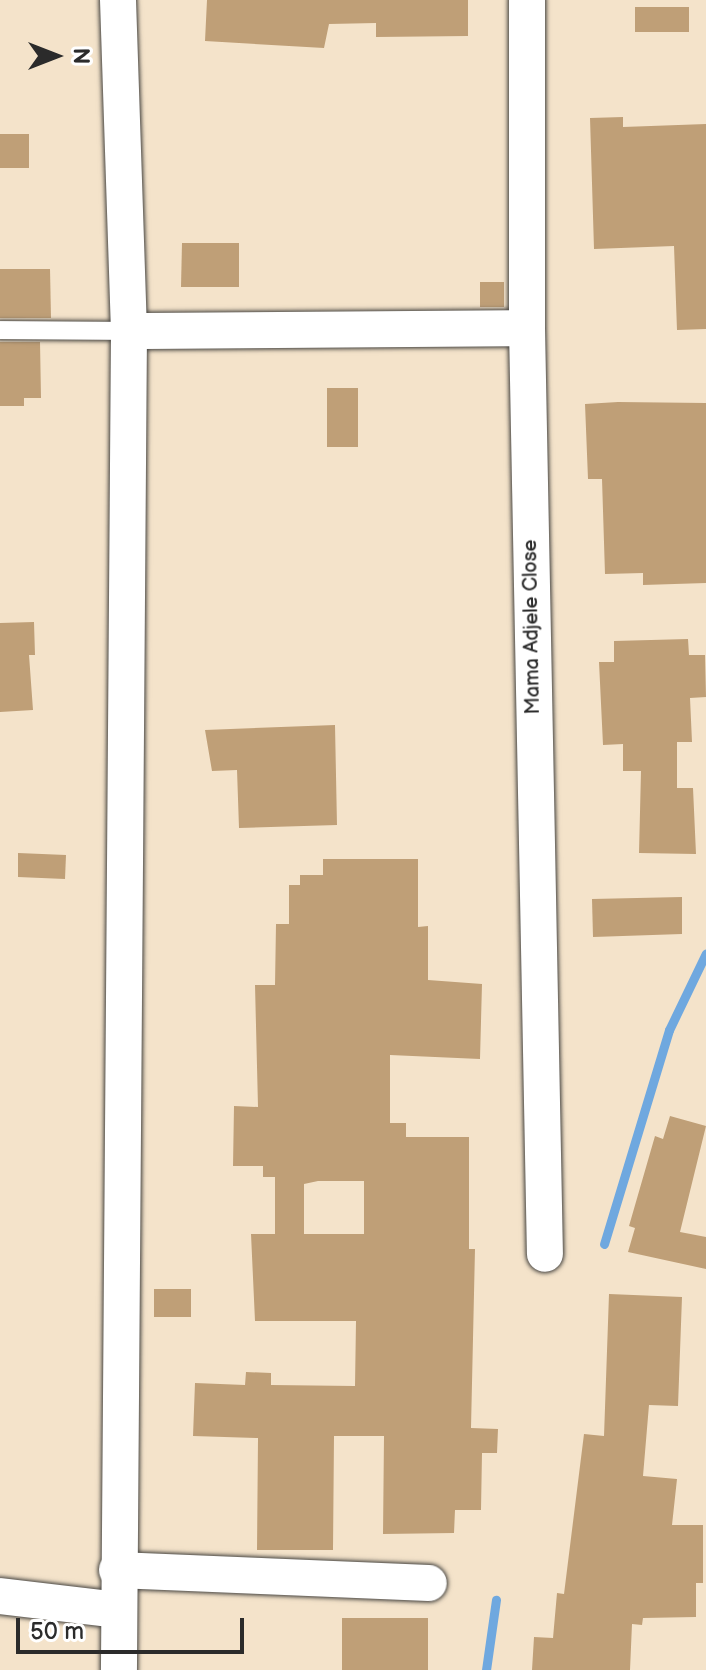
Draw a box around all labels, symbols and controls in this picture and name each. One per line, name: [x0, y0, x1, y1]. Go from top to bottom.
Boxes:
north arrow: [16, 16, 96, 96]
text: N: [67, 48, 94, 64]
street label: Mama Adjele Close: [518, 539, 546, 715]
scale bar: [20, 1602, 248, 1652]
text: 50 m: [30, 1617, 84, 1646]

